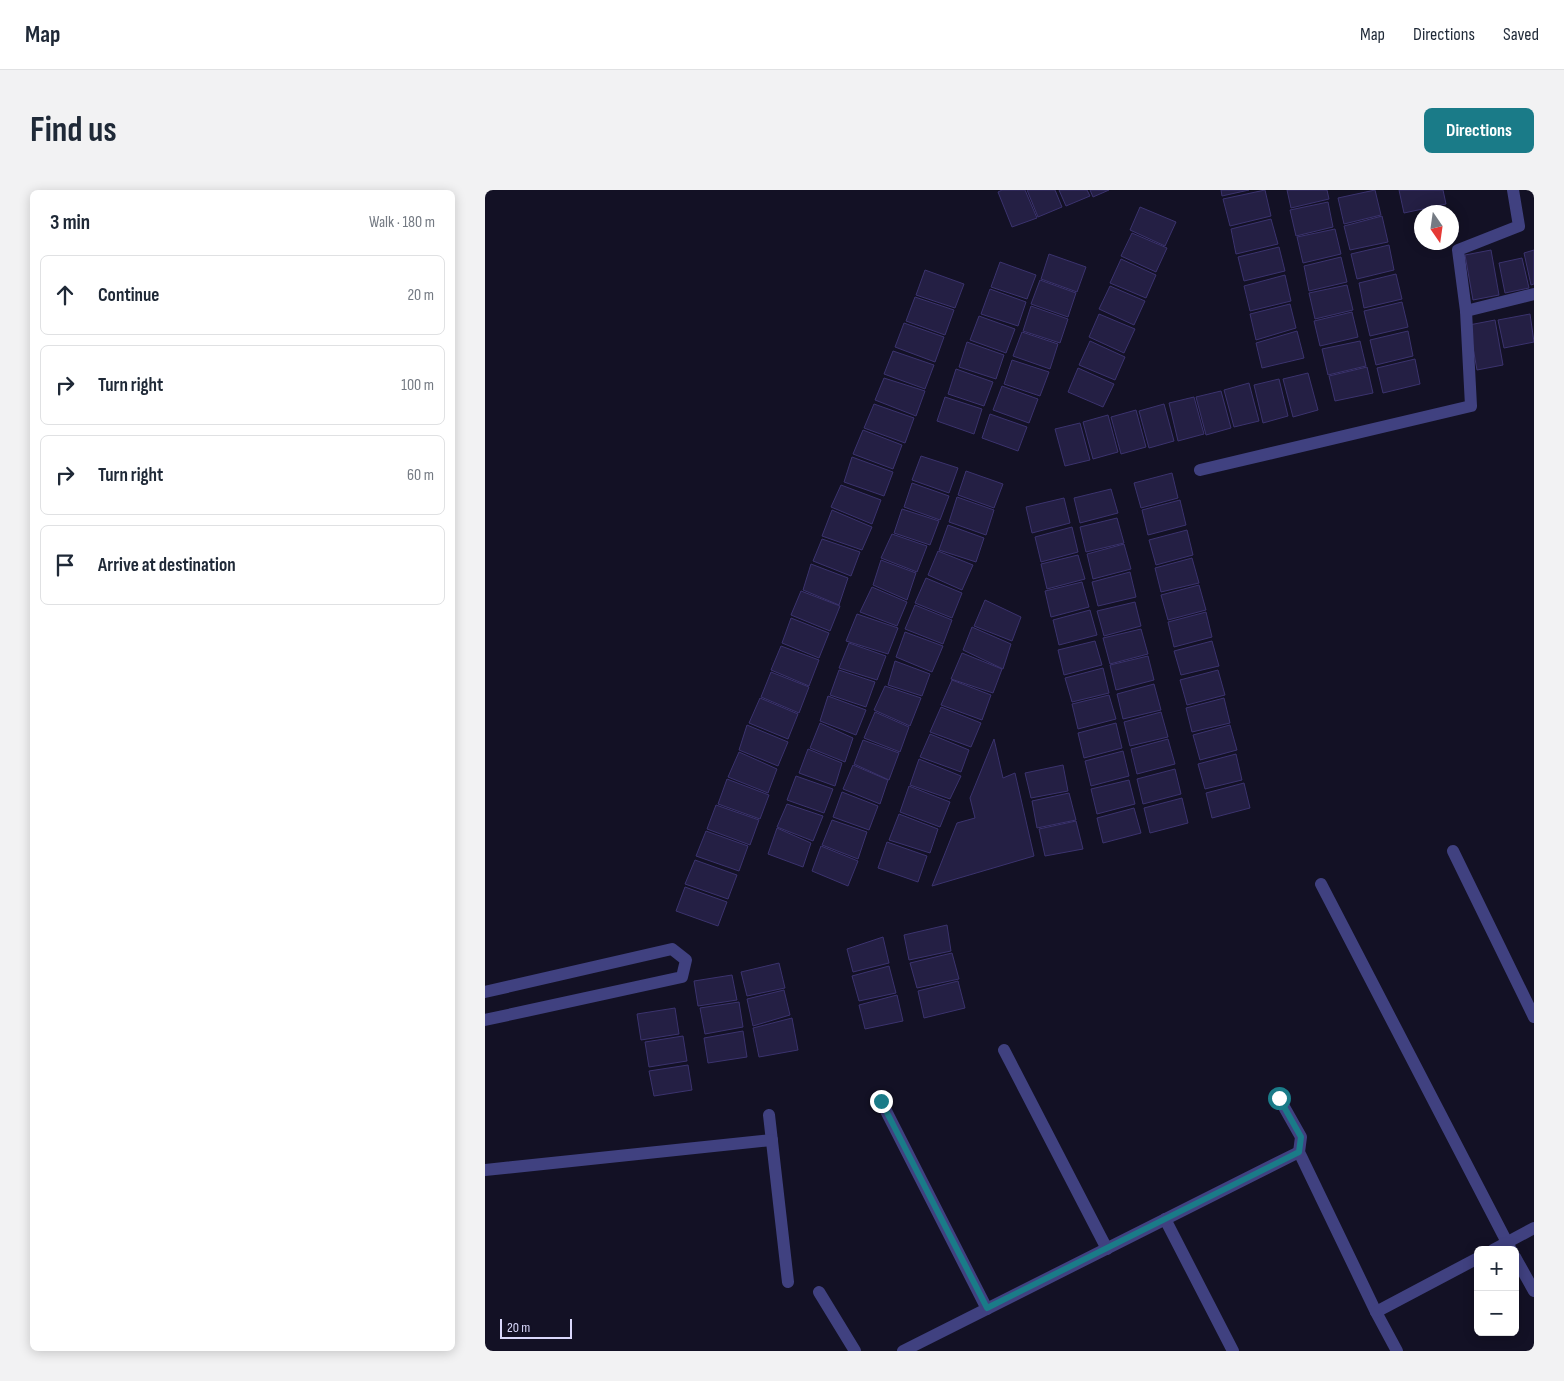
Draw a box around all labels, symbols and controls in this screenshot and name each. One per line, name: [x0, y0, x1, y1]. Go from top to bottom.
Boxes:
text: Map: [25, 20, 60, 49]
text: Map: [1360, 24, 1385, 45]
text: Directions: [1413, 24, 1475, 45]
text: Saved: [1503, 24, 1539, 45]
button: Directions: [1424, 108, 1534, 153]
text: Find us: [30, 109, 117, 152]
north arrow: [1414, 205, 1459, 250]
text: 3 min: [50, 210, 90, 235]
text: Walk · 180 m: [369, 213, 435, 232]
icon: ahead: [51, 281, 79, 309]
text: Continue: [98, 284, 159, 307]
text: 20 m: [407, 286, 434, 305]
icon: right: [51, 371, 79, 399]
text: Turn right: [98, 374, 163, 397]
text: 100 m: [401, 376, 434, 395]
icon: right: [51, 461, 79, 489]
text: Turn right: [98, 464, 163, 487]
text: 60 m: [407, 466, 434, 485]
icon: arrive: [51, 551, 79, 579]
text: Arrive at destination: [98, 554, 236, 577]
route start: [1268, 1087, 1291, 1110]
route end: [870, 1090, 893, 1113]
map controls: [1474, 1246, 1519, 1336]
button: +: [1474, 1246, 1519, 1291]
button: −: [1474, 1291, 1519, 1336]
scale bar: [500, 1316, 573, 1339]
text: 20 m: [507, 1319, 530, 1336]

